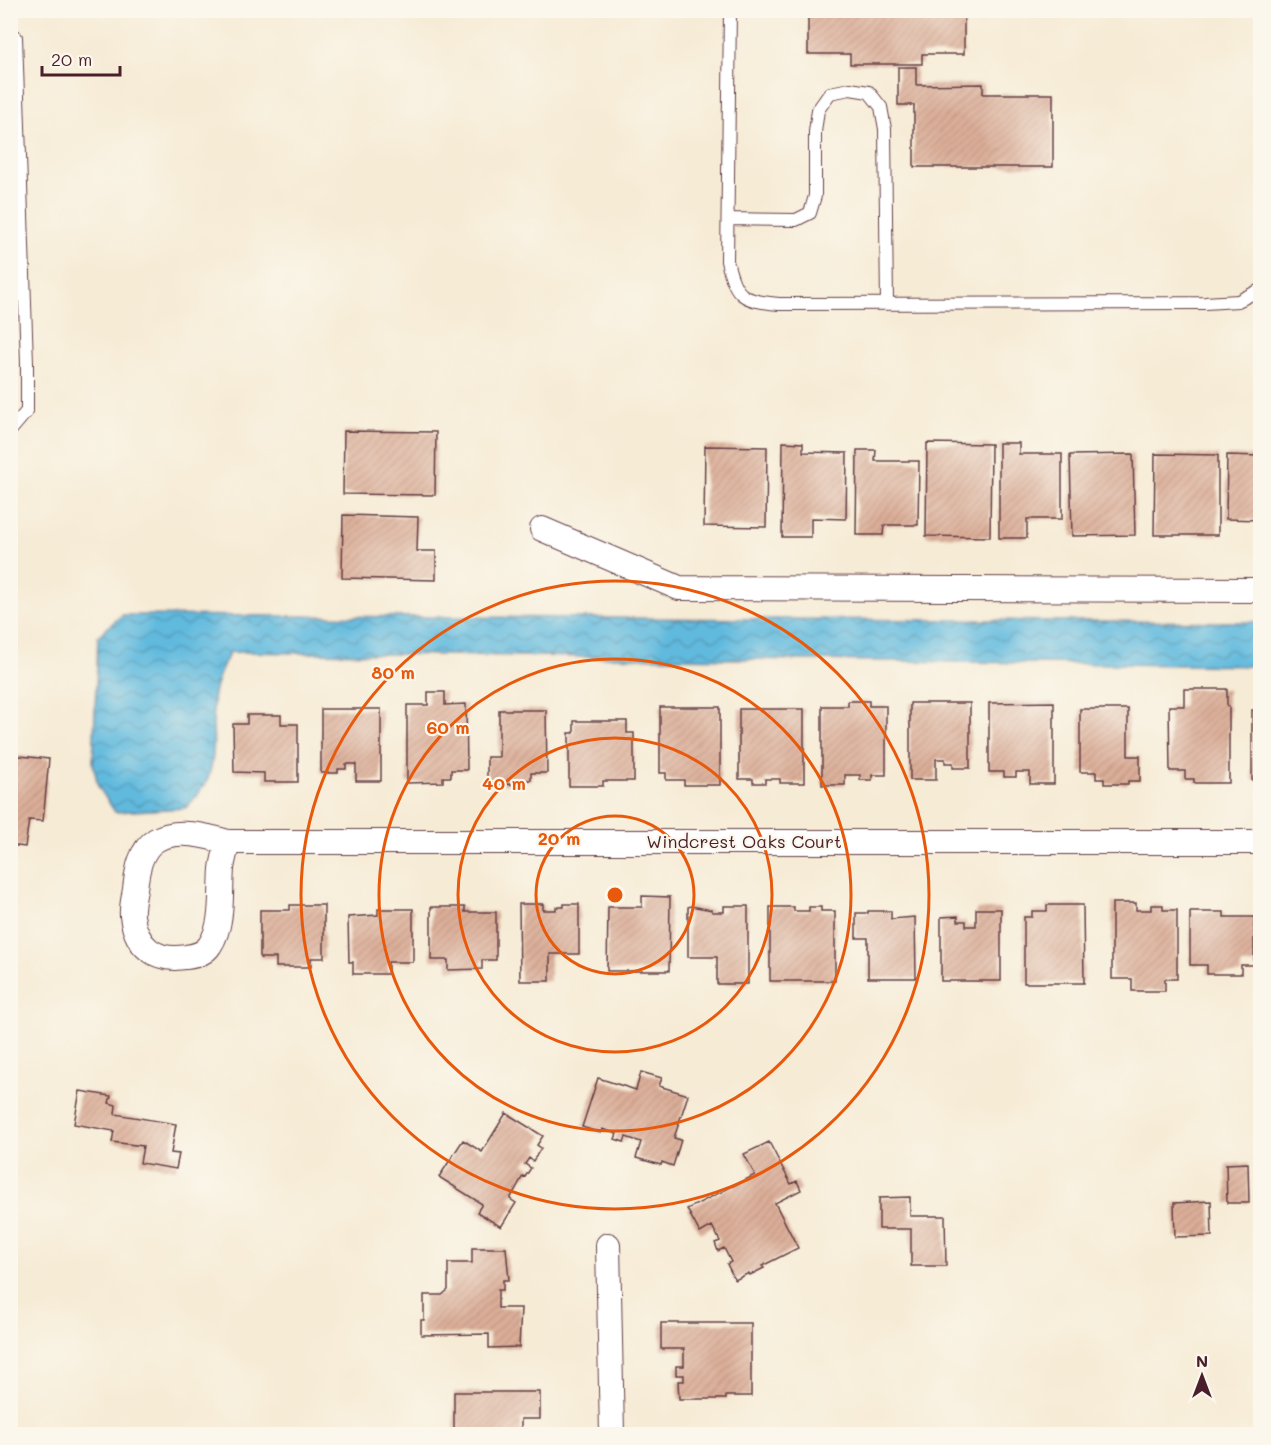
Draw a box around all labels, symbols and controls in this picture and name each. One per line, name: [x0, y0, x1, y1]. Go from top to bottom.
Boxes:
scale bar: [42, 39, 120, 77]
text: 20 m: [51, 47, 92, 71]
text: 80 m: [371, 660, 415, 684]
text: 60 m: [426, 715, 470, 739]
text: 40 m: [482, 771, 526, 795]
text: 20 m: [538, 826, 580, 850]
street label: Windcrest Oaks Court: [646, 829, 842, 853]
centre of rings: [605, 885, 625, 905]
north arrow: [1172, 1346, 1232, 1406]
text: N: [1196, 1350, 1208, 1371]

